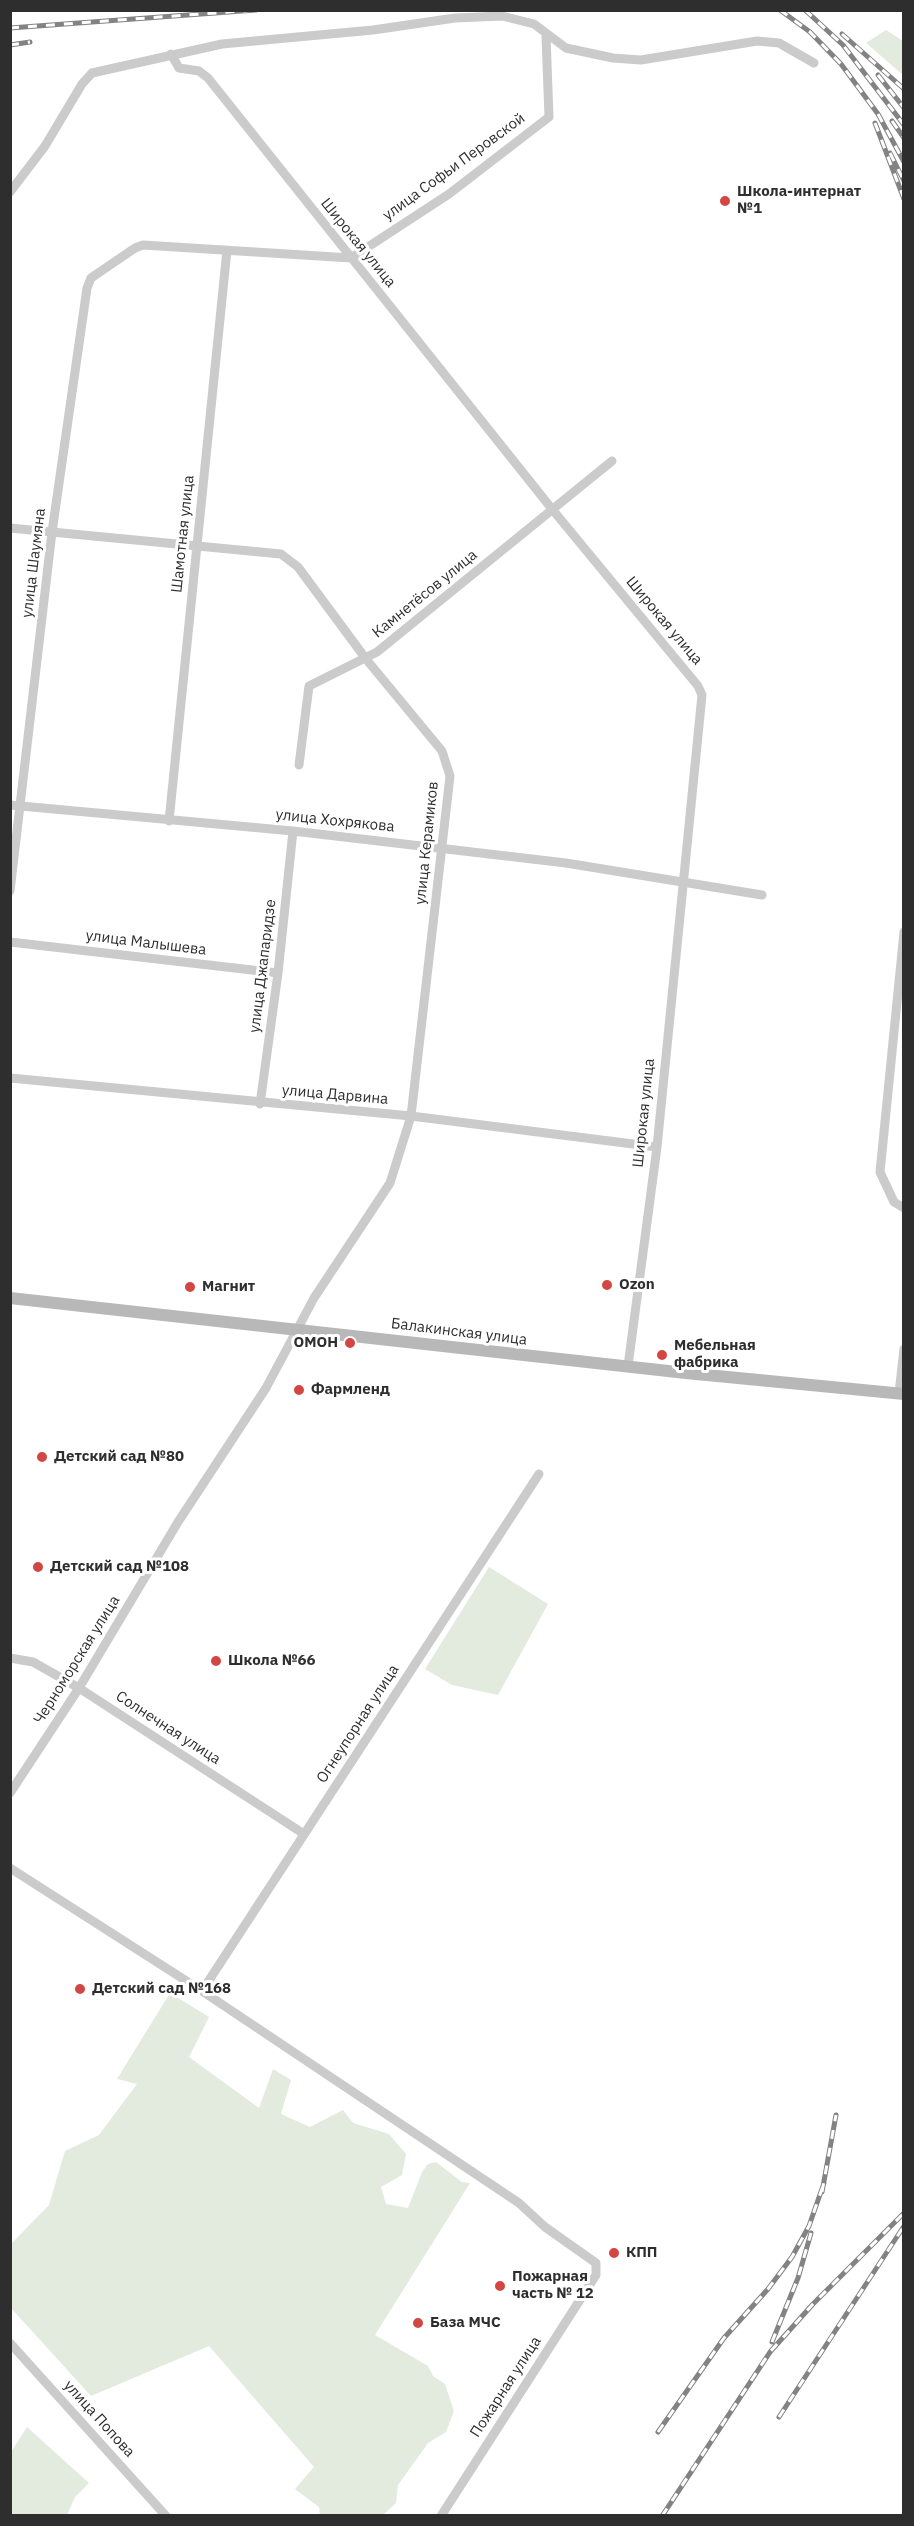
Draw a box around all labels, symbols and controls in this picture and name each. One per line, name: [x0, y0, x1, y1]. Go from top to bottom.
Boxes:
street label: улица Софьи Перовской: [379, 109, 529, 225]
place label: Школа-интернат №1: [737, 183, 861, 218]
marker: Школа-интернат №1: [718, 194, 732, 208]
street label: Широкая улица: [317, 195, 399, 291]
street label: Шамотная улица: [168, 474, 198, 594]
street label: улица Шаумяна: [18, 507, 50, 619]
street label: Камнетёсов улица: [369, 546, 481, 642]
street label: Широкая улица: [622, 573, 706, 669]
street label: улица Керамиков: [412, 781, 442, 905]
street label: улица Хохрякова: [275, 806, 395, 836]
street label: улица Джапаридзе: [246, 898, 280, 1034]
street label: улица Малышева: [85, 927, 207, 959]
street label: Широкая улица: [629, 1058, 659, 1168]
street label: улица Дарвина: [281, 1081, 389, 1109]
place label: Ozon: [619, 1276, 655, 1294]
place label: Магнит: [202, 1278, 255, 1296]
marker: Ozon: [600, 1278, 614, 1292]
marker: Магнит: [183, 1280, 197, 1294]
street label: Балакинская улица: [390, 1315, 528, 1349]
place label: ОМОН: [293, 1334, 338, 1352]
marker: ОМОН: [343, 1336, 357, 1350]
place label: Мебельная фабрика: [674, 1337, 756, 1372]
marker: Мебельная фабрика: [655, 1348, 669, 1362]
place label: Фармленд: [311, 1381, 390, 1399]
marker: Фармленд: [292, 1383, 306, 1397]
place label: Детский сад №80: [54, 1448, 184, 1466]
marker: Детский сад №80: [35, 1450, 49, 1464]
place label: Детский сад №108: [50, 1558, 189, 1576]
marker: Детский сад №108: [31, 1560, 45, 1574]
street label: Черноморская улица: [30, 1592, 124, 1728]
place label: Школа №66: [228, 1652, 316, 1670]
marker: Школа №66: [209, 1654, 223, 1668]
street label: Огнеупорная улица: [313, 1662, 403, 1786]
street label: Солнечная улица: [112, 1687, 224, 1769]
place label: Детский сад №168: [92, 1980, 231, 1998]
marker: Детский сад №168: [73, 1982, 87, 1996]
place label: КПП: [626, 2244, 657, 2262]
marker: КПП: [607, 2246, 621, 2260]
place label: Пожарная часть № 12: [512, 2268, 594, 2303]
marker: Пожарная часть № 12: [493, 2279, 507, 2293]
place label: База МЧС: [430, 2314, 501, 2332]
marker: База МЧС: [411, 2316, 425, 2330]
street label: Пожарная улица: [467, 2333, 545, 2441]
street label: улица Попова: [60, 2377, 138, 2461]

